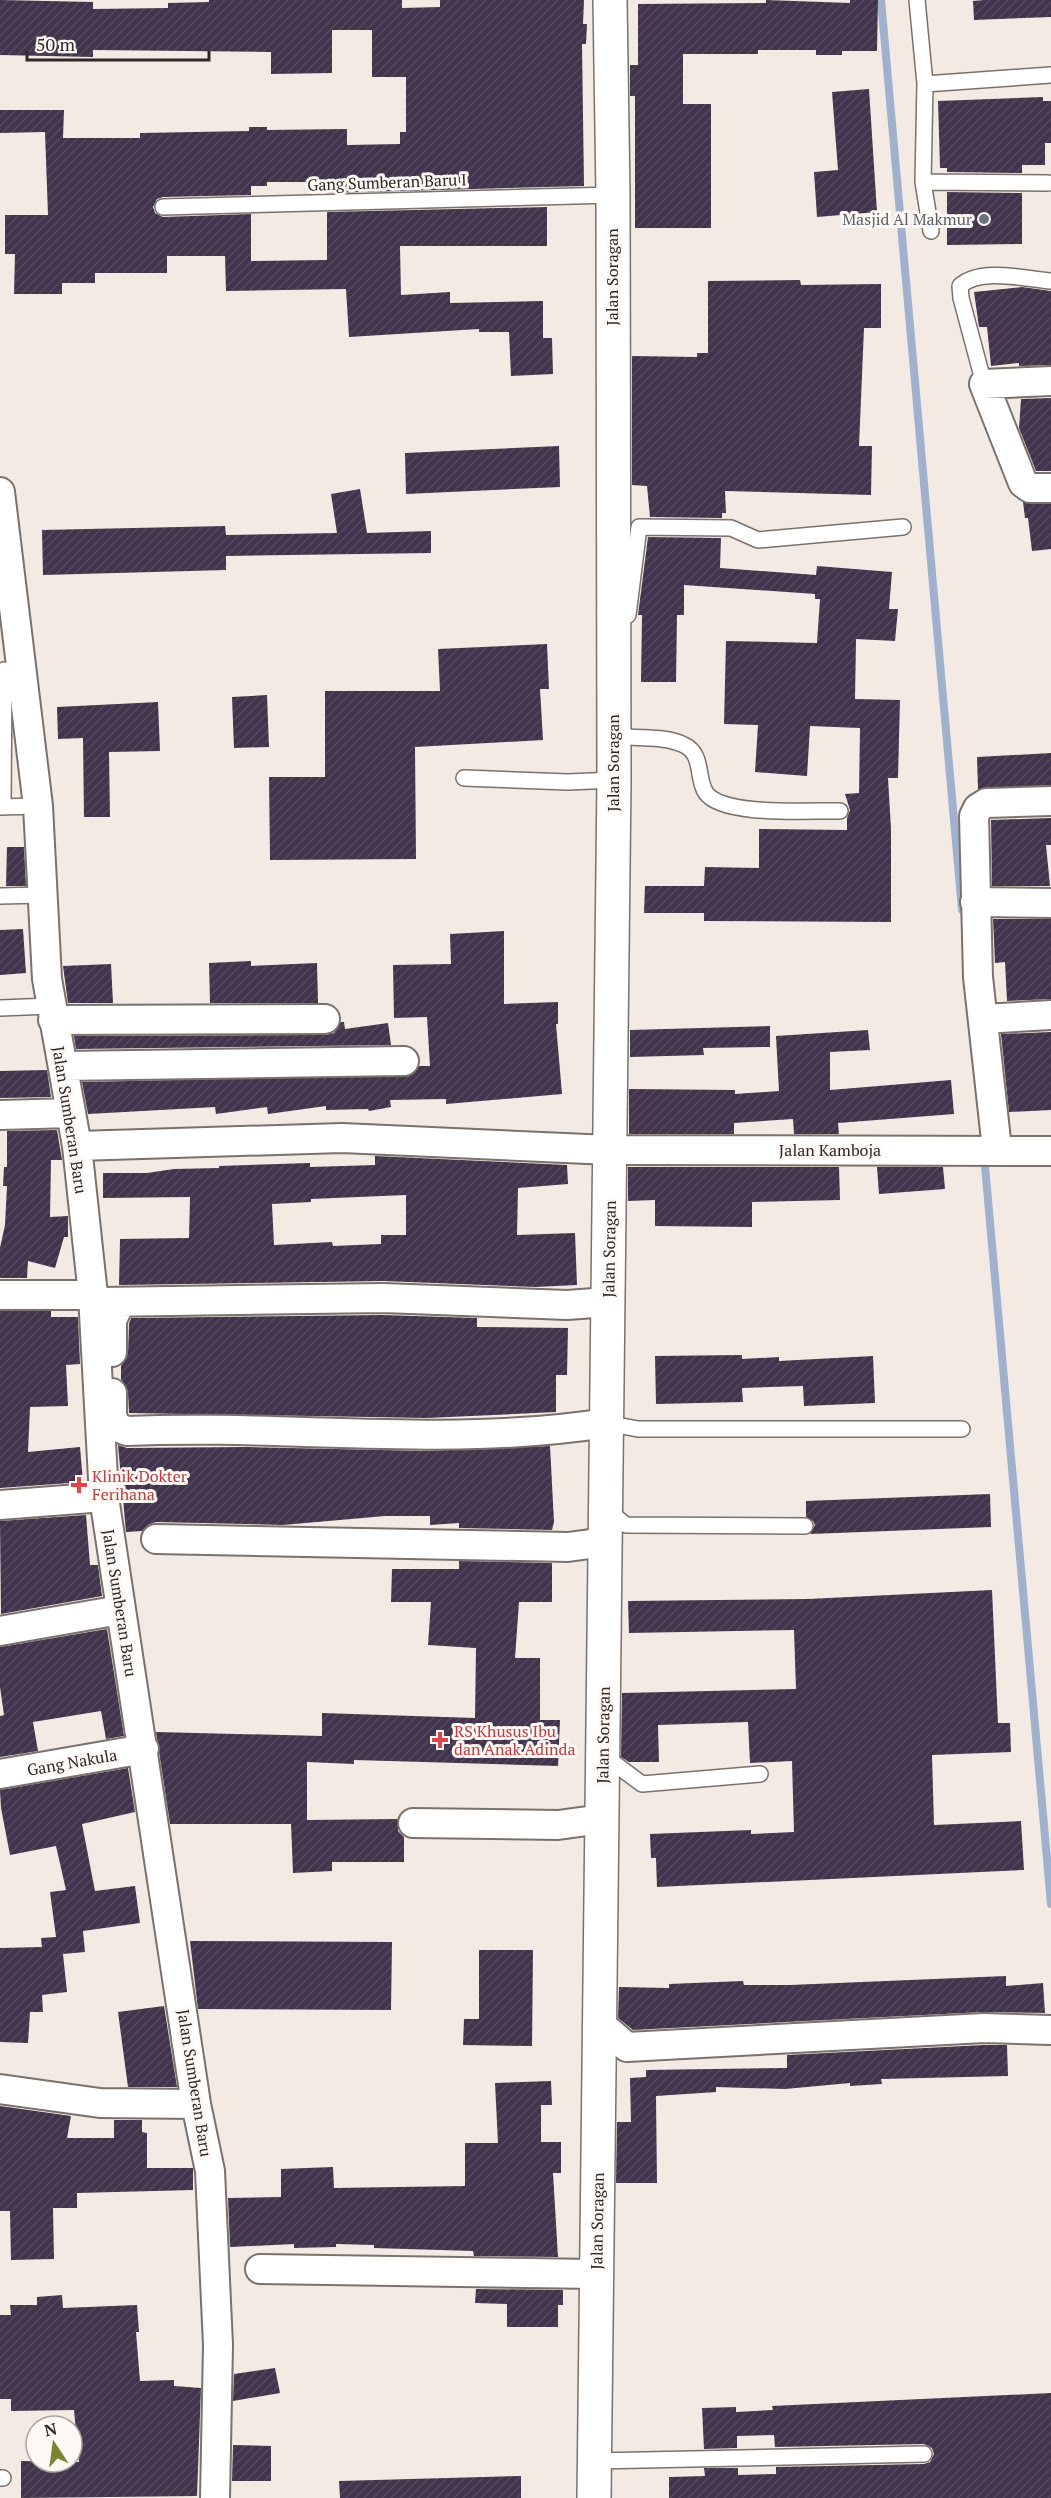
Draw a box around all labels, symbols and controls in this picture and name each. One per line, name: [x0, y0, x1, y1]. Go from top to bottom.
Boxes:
scale bar: [27, 24, 208, 62]
text: 50 m: [36, 32, 76, 56]
street label: Gang Sumberan Baru I: [307, 168, 467, 196]
place label: Masjid Al Makmur: [842, 208, 973, 230]
marker: Masjid Al Makmur: [977, 212, 991, 226]
street label: Jalan Soragan: [601, 228, 623, 326]
street label: Jalan Soragan: [602, 714, 624, 812]
street label: Jalan Sumberan Baru: [47, 1045, 93, 1195]
street label: Jalan Kamboja: [779, 1139, 881, 1161]
street label: Jalan Soragan: [597, 1200, 621, 1298]
place label: Klinik Dokter Ferihana: [92, 1465, 188, 1505]
marker: Klinik Dokter Ferihana: [70, 1476, 88, 1494]
street label: Jalan Sumberan Baru: [97, 1528, 143, 1678]
street label: Jalan Soragan: [591, 1686, 615, 1784]
place label: RS Khusus Ibu dan Anak Adinda: [454, 1720, 576, 1760]
marker: RS Khusus Ibu dan Anak Adinda: [431, 1731, 449, 1749]
street label: Gang Nakula: [25, 1743, 119, 1781]
street label: Jalan Sumberan Baru: [172, 2008, 218, 2158]
street label: Jalan Soragan: [585, 2172, 609, 2270]
north arrow: [24, 2414, 84, 2474]
text: N: [42, 2417, 59, 2441]

